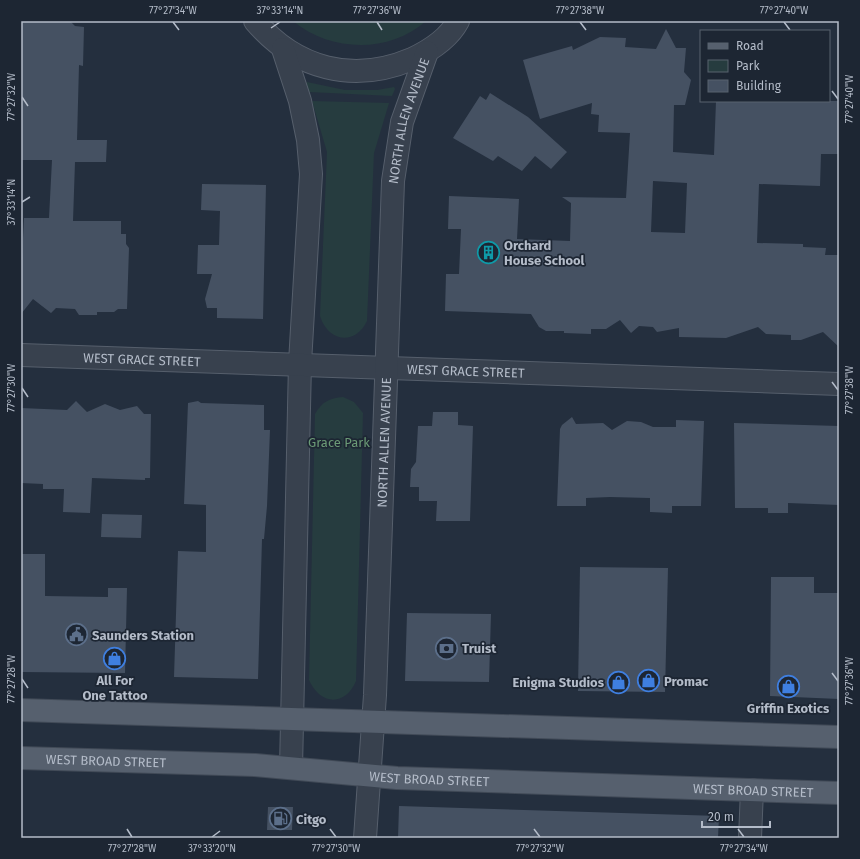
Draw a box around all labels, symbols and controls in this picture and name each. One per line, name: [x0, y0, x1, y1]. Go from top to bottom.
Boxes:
text: 77°27'34"W: [149, 5, 198, 17]
text: 37°33'14"N: [257, 5, 303, 17]
text: 77°27'36"W: [353, 5, 402, 17]
text: 77°27'38"W: [556, 5, 605, 17]
text: 77°27'40"W: [760, 5, 809, 17]
legend: [700, 30, 830, 102]
text: Road: [736, 39, 764, 53]
street label: NORTH ALLEN AVENUE: [386, 56, 432, 185]
text: Park: [736, 59, 760, 73]
text: 77°27'32"W: [6, 72, 18, 121]
text: 77°27'40"W: [844, 74, 856, 123]
text: Building: [736, 79, 782, 93]
text: 37°33'14"N: [6, 179, 18, 225]
place label: Orchard House School: [504, 238, 585, 268]
building icon: Orchard House School: [475, 239, 501, 265]
street label: WEST GRACE STREET: [83, 350, 201, 369]
street label: WEST GRACE STREET: [407, 362, 525, 381]
text: 77°27'30"W: [6, 363, 18, 412]
text: 77°27'38"W: [844, 365, 856, 414]
street label: NORTH ALLEN AVENUE: [375, 377, 394, 508]
park label: Grace Park: [308, 435, 370, 450]
public building icon: Saunders Station: [63, 622, 89, 648]
place label: Saunders Station: [92, 628, 194, 643]
bank icon: Truist: [434, 635, 460, 661]
place label: Truist: [462, 641, 497, 656]
shop icon: All For One Tattoo: [102, 645, 128, 671]
text: 77°27'28"W: [6, 654, 18, 703]
text: 77°27'36"W: [844, 656, 856, 705]
shop icon: Promac: [636, 668, 662, 694]
shop icon: Enigma Studios: [606, 669, 632, 695]
place label: All For One Tattoo: [82, 673, 148, 703]
shop icon: Griffin Exotics: [775, 673, 801, 699]
place label: Promac: [664, 674, 709, 689]
place label: Enigma Studios: [513, 675, 605, 690]
place label: Griffin Exotics: [747, 701, 830, 716]
street label: WEST BROAD STREET: [46, 752, 167, 770]
street label: WEST BROAD STREET: [368, 768, 490, 789]
street label: WEST BROAD STREET: [693, 781, 814, 800]
scale bar: [702, 803, 770, 829]
fuel station icon: Citgo: [267, 806, 293, 832]
text: 20 m: [708, 810, 734, 824]
place label: Citgo: [296, 812, 327, 827]
text: 77°27'28"W: [108, 843, 157, 855]
text: 37°33'20"N: [188, 843, 236, 855]
text: 77°27'30"W: [312, 843, 361, 855]
text: 77°27'32"W: [516, 843, 565, 855]
text: 77°27'34"W: [720, 843, 769, 855]

